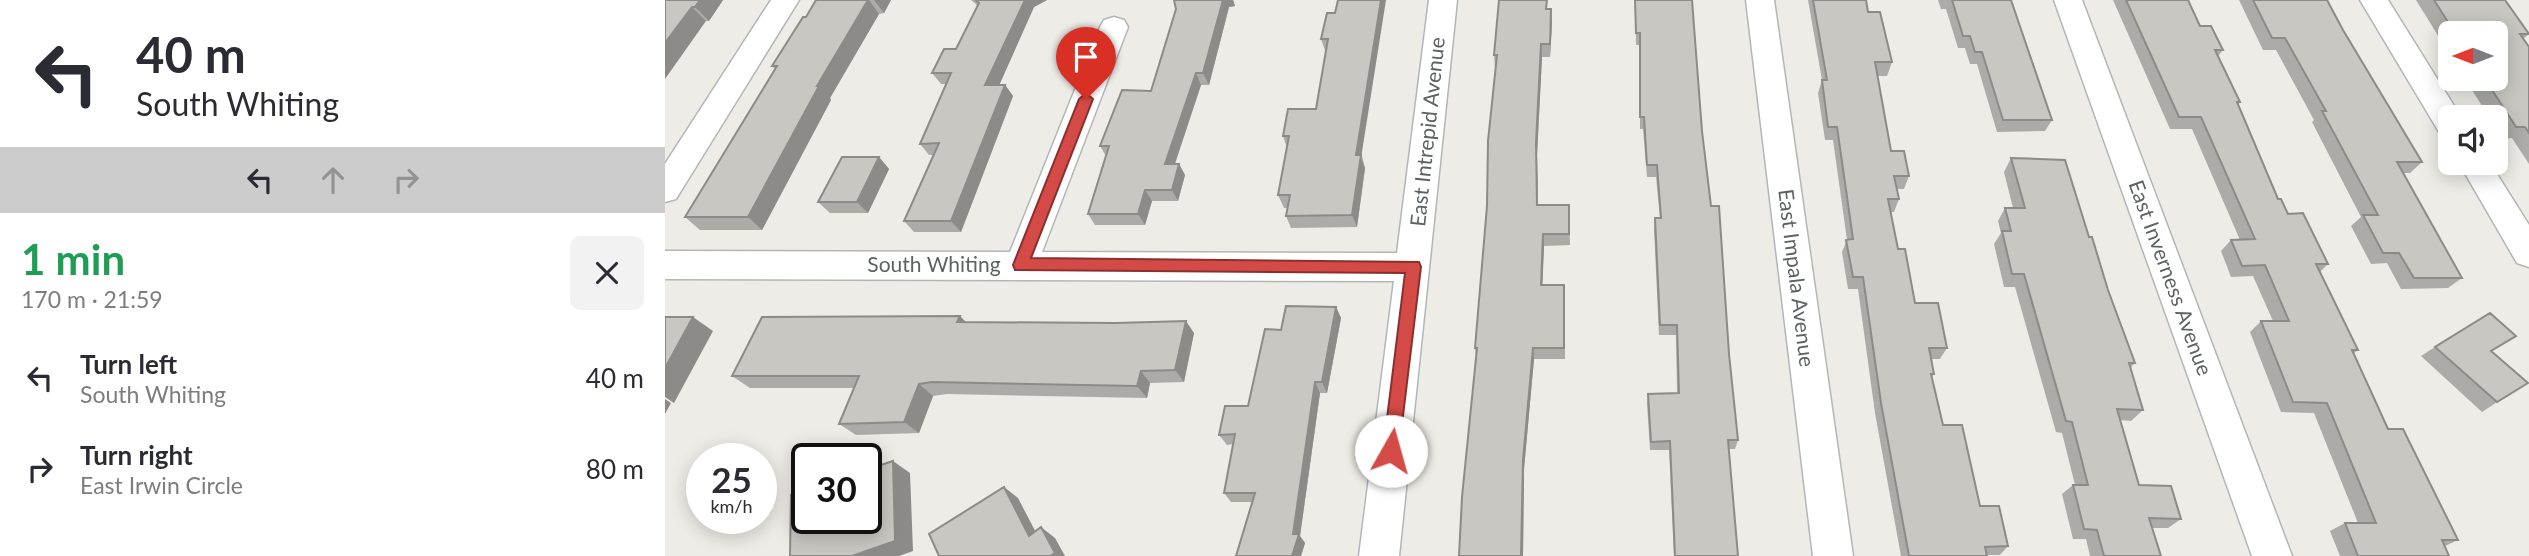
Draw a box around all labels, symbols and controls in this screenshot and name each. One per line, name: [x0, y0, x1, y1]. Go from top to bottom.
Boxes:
north arrow: [2438, 21, 2508, 91]
map controls: [2438, 21, 2508, 175]
text: 40 m: [136, 25, 246, 83]
pin: [1056, 27, 1116, 99]
icon: left: [21, 28, 112, 119]
street label: East Intrepid Avenue: [1404, 36, 1449, 228]
icon: arrive: [1067, 38, 1105, 76]
text: South Whiting: [136, 84, 339, 123]
button: sound: [2438, 105, 2508, 175]
icon: left: [241, 161, 279, 199]
icon: ahead: [314, 161, 352, 199]
icon: right: [387, 161, 425, 199]
street label: East Inverness Avenue: [2124, 176, 2218, 379]
street label: East Impala Avenue: [1774, 187, 1821, 368]
text: 1 min: [21, 234, 125, 284]
button: close: [570, 236, 644, 310]
street label: South Whiting: [867, 251, 1001, 276]
text: 170 m · 21:59: [21, 285, 163, 313]
text: Turn left: [80, 348, 177, 380]
icon: left: [21, 359, 59, 397]
text: 40 m: [586, 362, 644, 394]
text: South Whiting: [80, 380, 226, 408]
position arrow: [1354, 414, 1428, 488]
text: Turn right: [80, 439, 193, 471]
speed limit sign: 30: [791, 443, 882, 534]
icon: right: [21, 450, 59, 488]
text: 80 m: [586, 453, 644, 485]
text: 25: [711, 458, 752, 500]
text: East Irwin Circle: [80, 471, 243, 499]
text: km/h: [710, 495, 753, 517]

